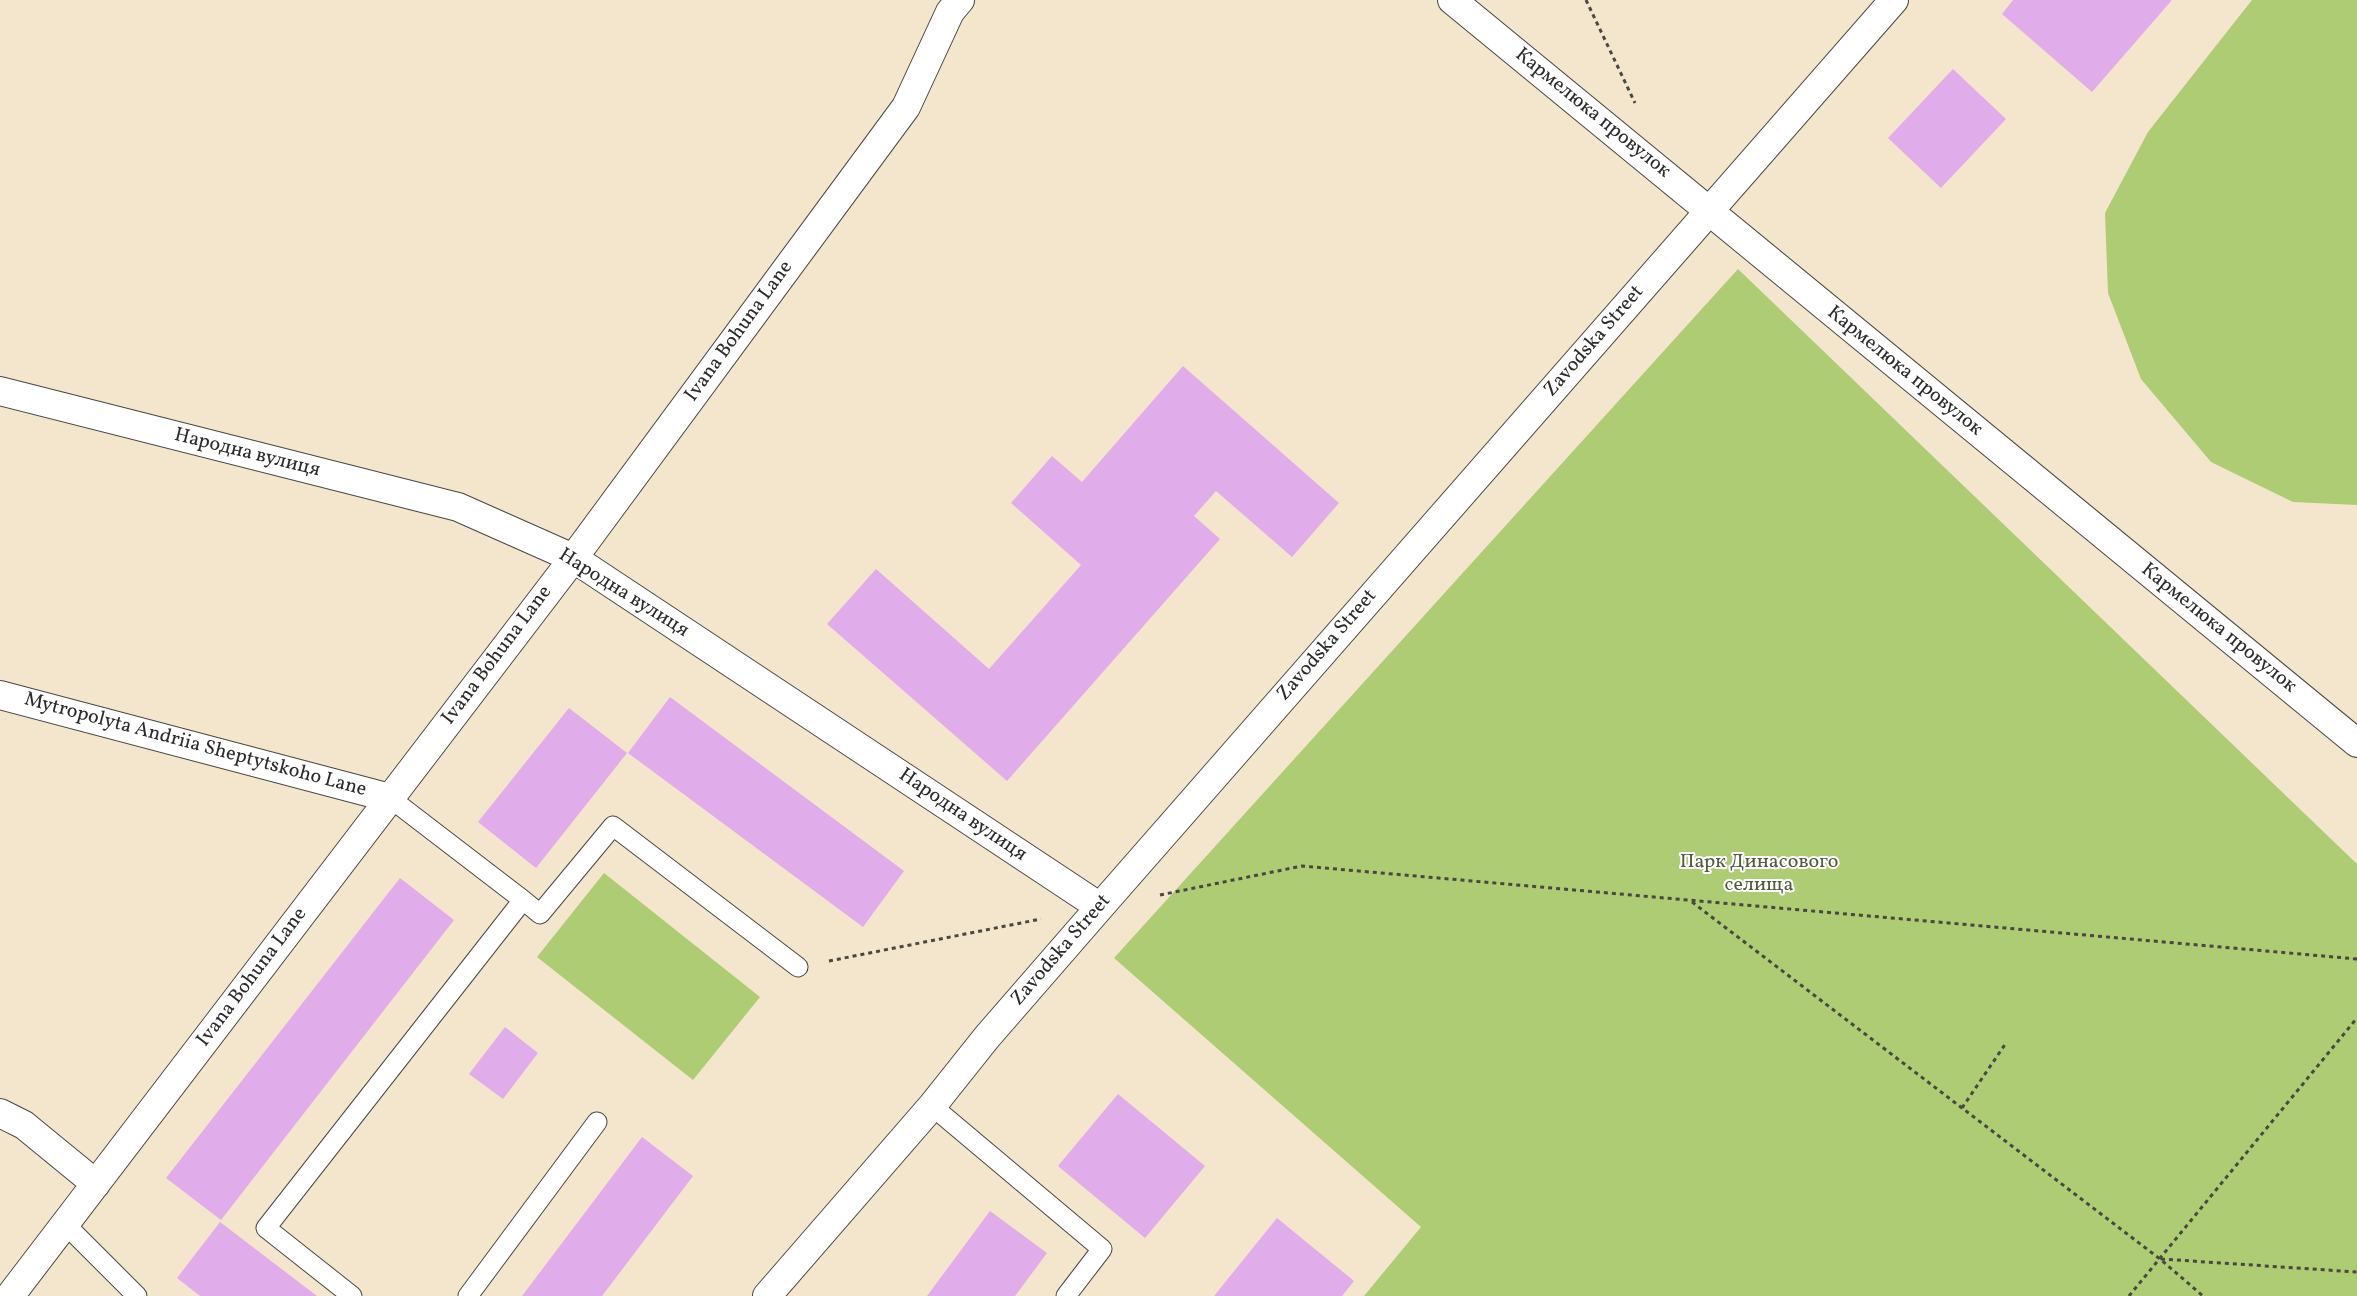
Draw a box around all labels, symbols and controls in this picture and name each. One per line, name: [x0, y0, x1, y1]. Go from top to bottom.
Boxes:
street label: Кармелюка провулок: [1509, 44, 1675, 184]
street label: Ivana Bohuna Lane: [681, 257, 799, 407]
street label: Zavodska Street: [1540, 281, 1650, 403]
street label: Кармелюка провулок: [1821, 302, 1987, 442]
street label: Народна вулиця: [172, 424, 322, 484]
street label: Народна вулиця: [553, 544, 693, 644]
street label: Кармелюка провулок: [2135, 559, 2301, 699]
street label: Ivana Bohuna Lane: [438, 582, 558, 730]
street label: Zavodska Street: [1273, 585, 1383, 707]
street label: Mytropolyta Andriia Sheptytskoho Lane: [21, 689, 369, 803]
street label: Народна вулиця: [893, 764, 1031, 868]
park label: Парк Динасового селища: [1680, 851, 1838, 898]
street label: Zavodska Street: [1007, 890, 1117, 1012]
street label: Ivana Bohuna Lane: [193, 904, 313, 1052]

